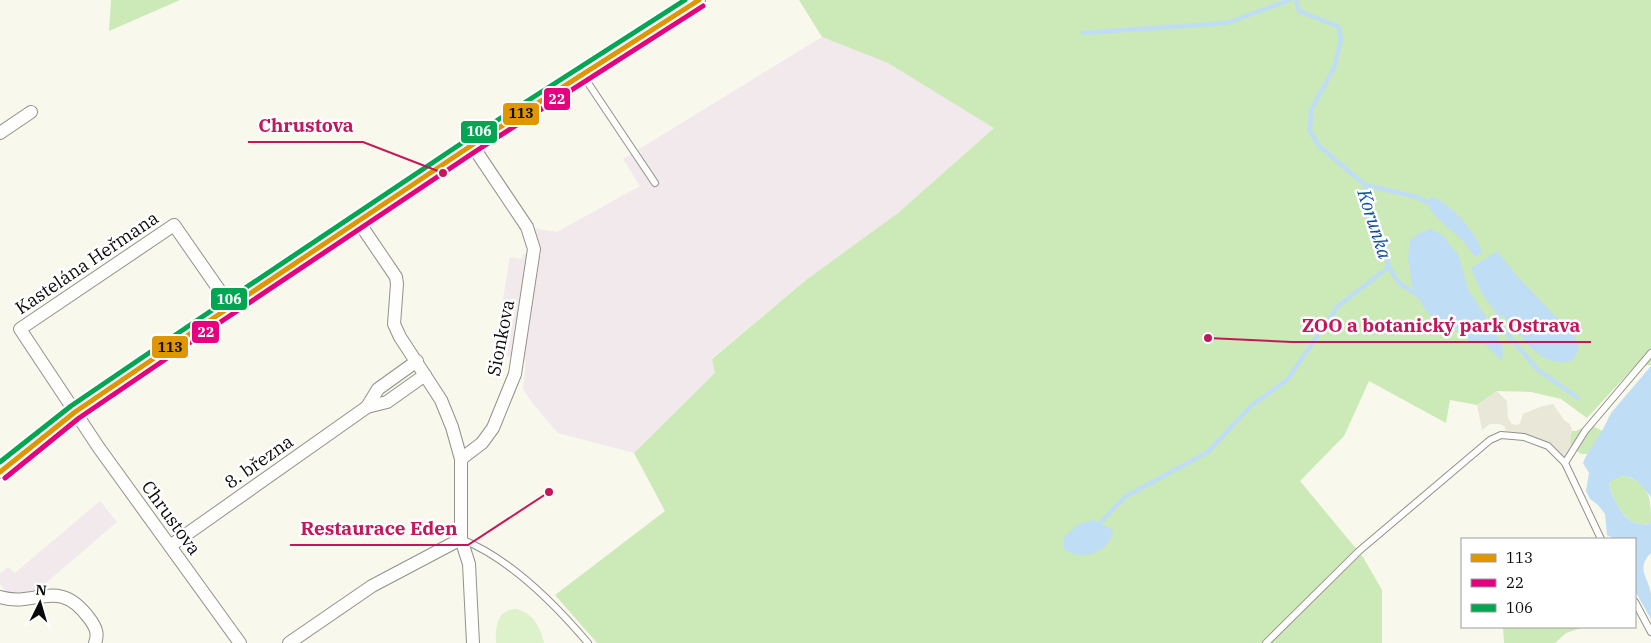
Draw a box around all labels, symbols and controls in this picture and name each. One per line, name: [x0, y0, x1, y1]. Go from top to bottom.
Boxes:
line badge: 22: [543, 87, 571, 111]
text: 22: [549, 90, 565, 108]
line badge: 113: [502, 102, 540, 126]
text: 113: [508, 104, 534, 122]
callout: Chrustova: [248, 108, 363, 142]
text: Chrustova: [258, 113, 354, 137]
line badge: 106: [460, 120, 498, 144]
text: 106: [466, 122, 492, 140]
water label: Korunka: [1352, 185, 1398, 262]
street label: Kastelána Heřmana: [11, 206, 163, 319]
line badge: 106: [210, 287, 248, 311]
text: 106: [216, 290, 242, 308]
street label: Sionkova: [482, 298, 519, 378]
callout: ZOO a botanický park Ostrava: [1292, 308, 1591, 342]
text: ZOO a botanický park Ostrava: [1302, 313, 1580, 337]
line badge: 22: [191, 320, 220, 344]
text: 22: [198, 323, 214, 341]
line badge: 113: [151, 335, 189, 359]
text: 113: [157, 338, 183, 356]
street label: 8. března: [220, 430, 298, 494]
street label: Chrustova: [137, 476, 206, 560]
callout: Restaurace Eden: [290, 511, 468, 545]
text: Restaurace Eden: [300, 516, 458, 540]
legend: [1461, 538, 1636, 628]
text: 113: [1506, 548, 1533, 567]
text: 22: [1506, 573, 1524, 592]
north arrow: [15, 578, 65, 628]
text: N: [35, 581, 47, 599]
text: 106: [1506, 598, 1533, 617]

